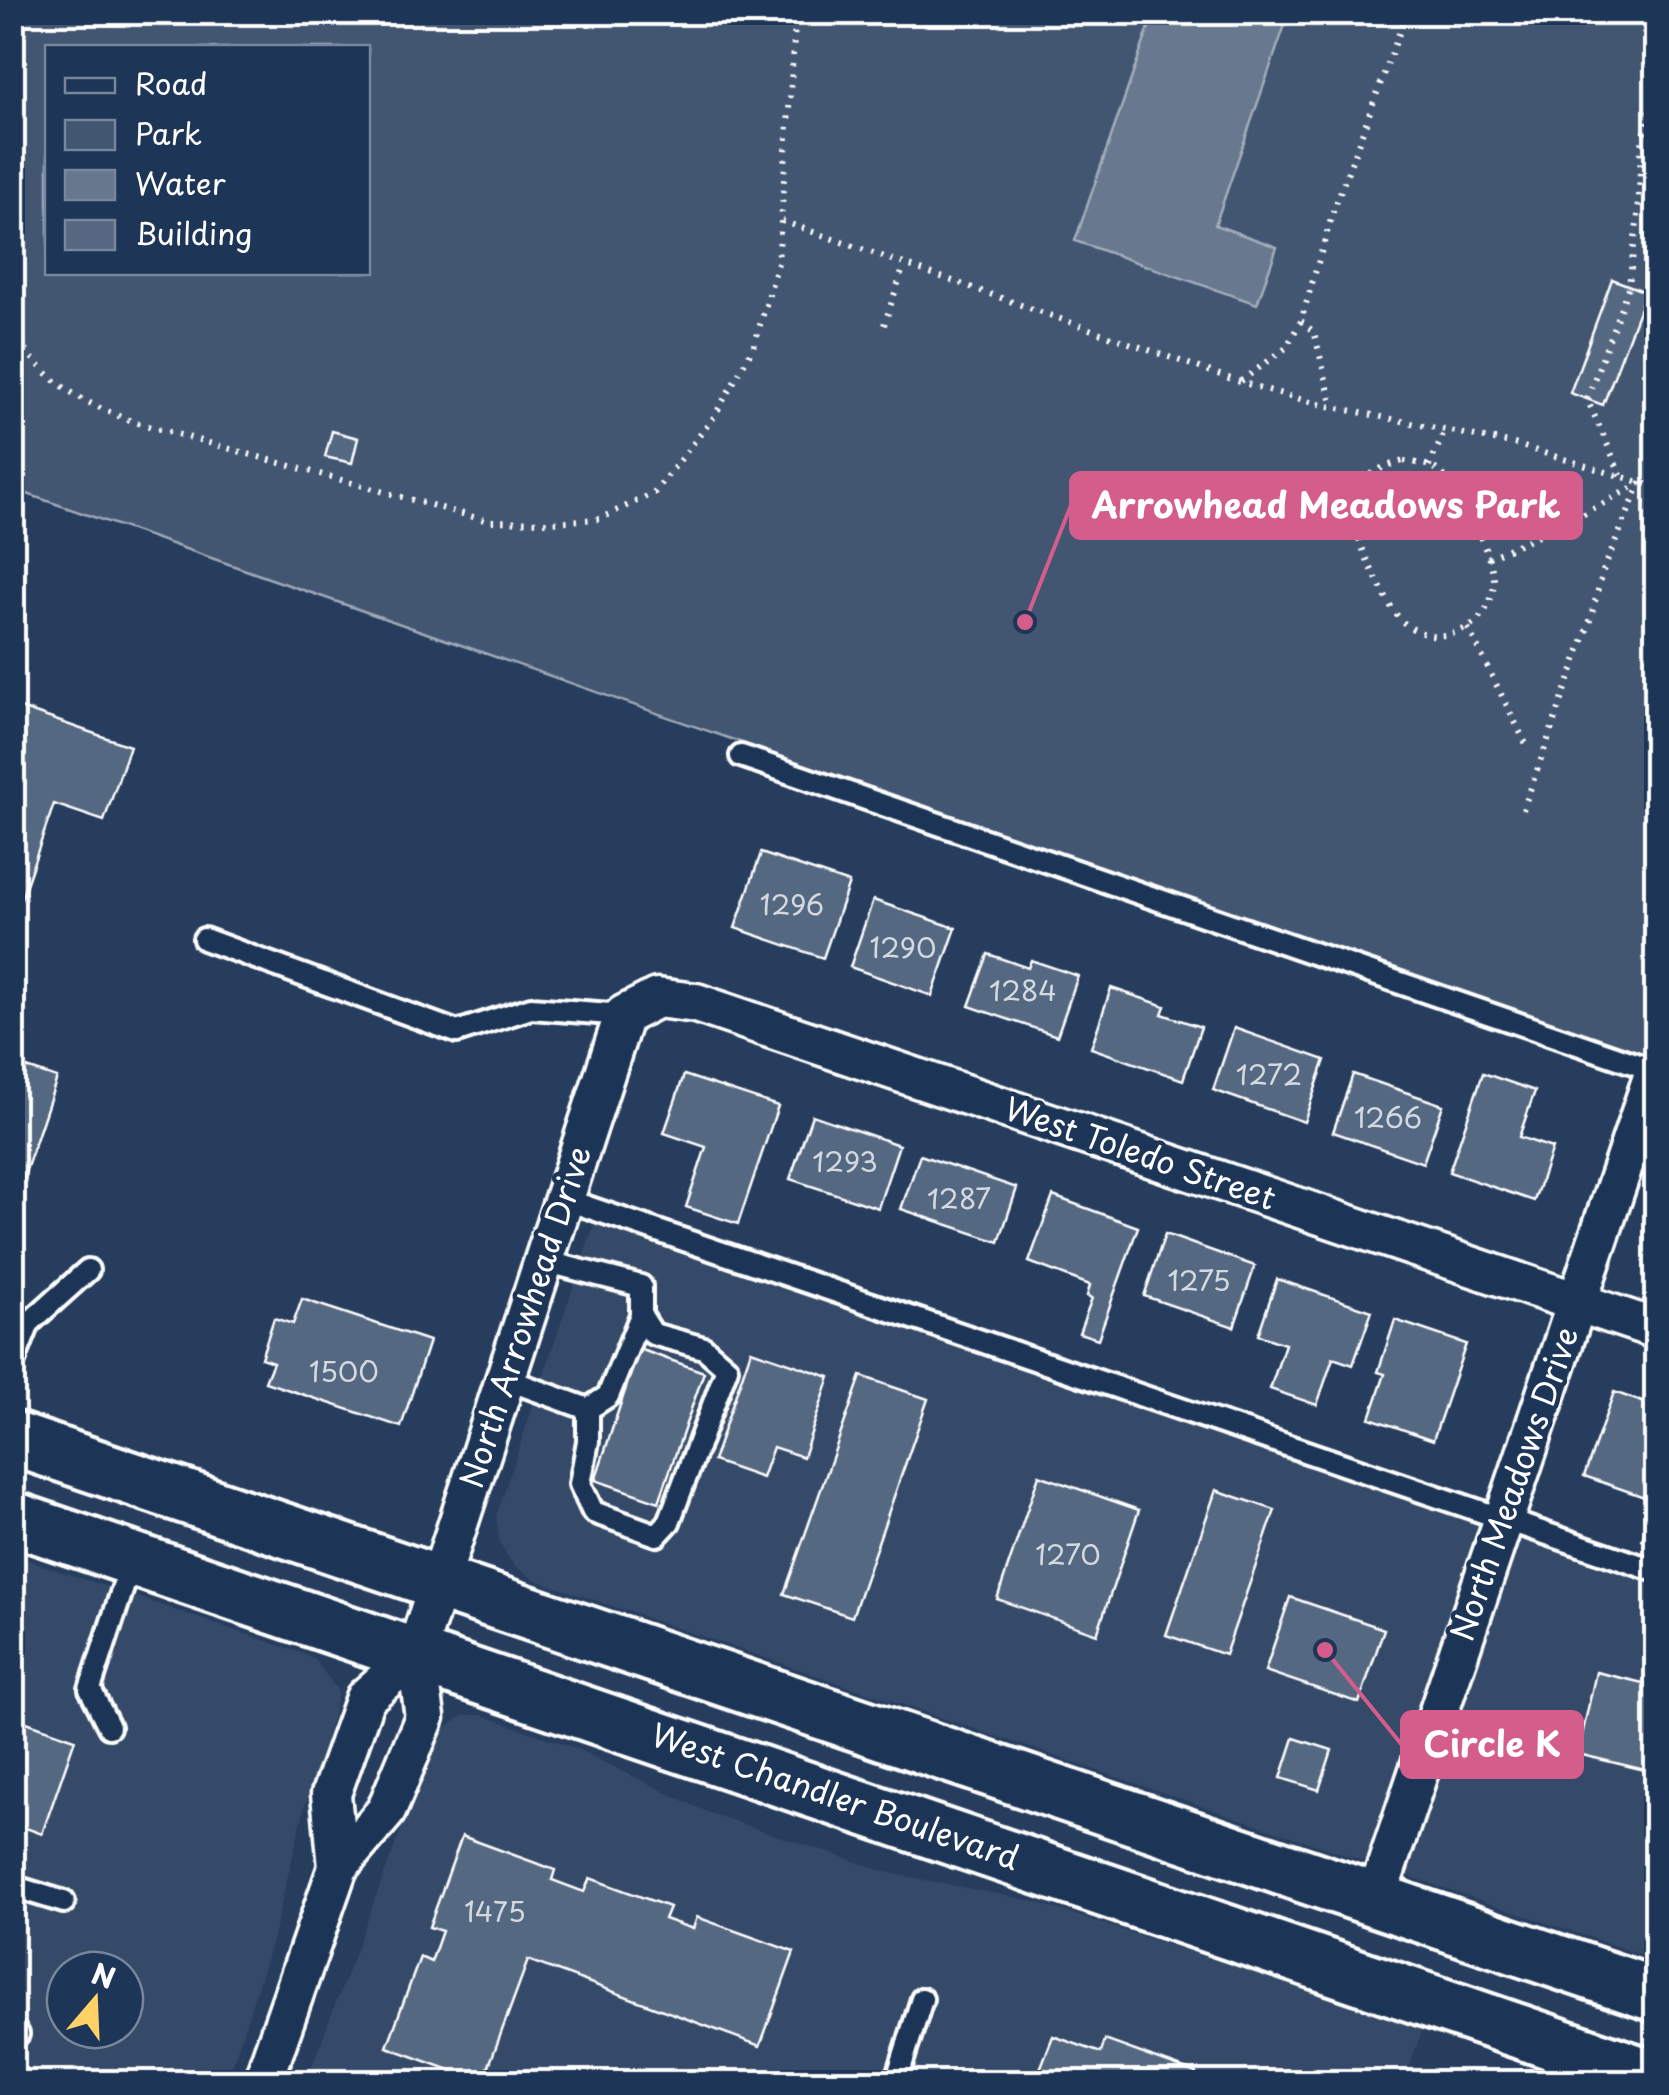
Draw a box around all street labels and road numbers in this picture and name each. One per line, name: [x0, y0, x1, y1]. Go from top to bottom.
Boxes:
street label: West Toledo Street: [999, 1083, 1283, 1221]
street label: North Arrowhead Drive: [446, 1139, 602, 1494]
street label: North Meadows Drive: [1437, 1320, 1589, 1647]
street label: West Chandler Boulevard: [645, 1710, 1026, 1881]

